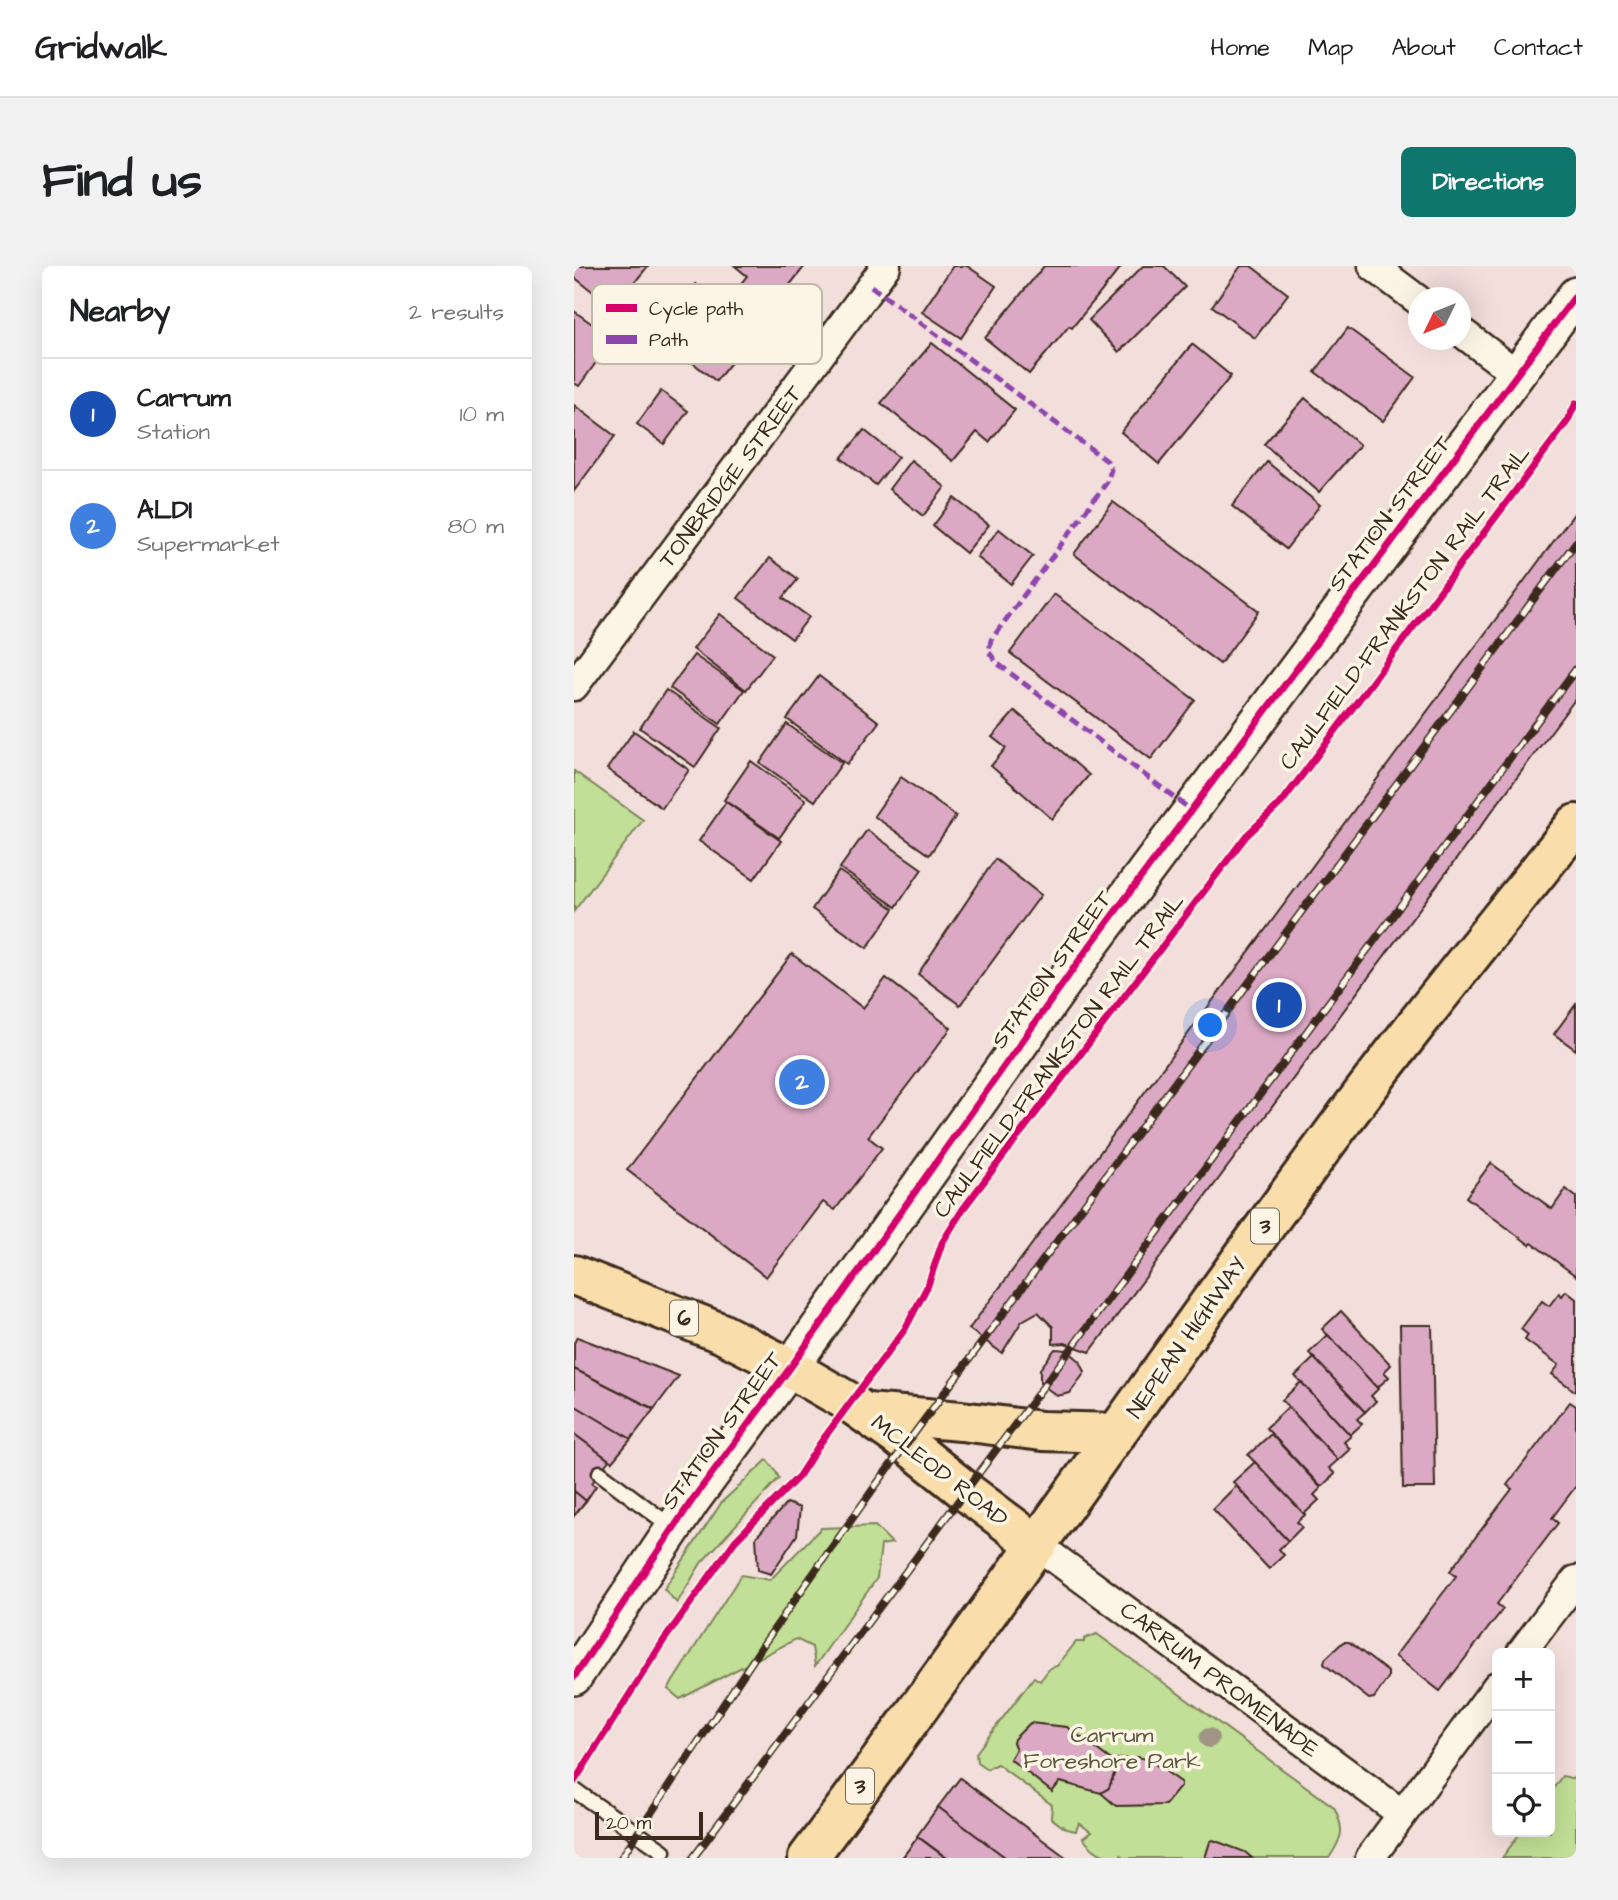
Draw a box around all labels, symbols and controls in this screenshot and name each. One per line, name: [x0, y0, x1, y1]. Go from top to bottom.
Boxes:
text: Gridwalk: [35, 25, 167, 71]
text: Home: [1210, 31, 1270, 65]
text: Map: [1308, 31, 1353, 65]
text: About: [1391, 31, 1456, 65]
text: Contact: [1494, 31, 1583, 65]
button: Directions: [1401, 147, 1576, 217]
text: Find us: [42, 148, 202, 216]
legend: [592, 284, 822, 364]
north arrow: [1408, 287, 1471, 350]
text: Nearby: [70, 291, 170, 333]
text: 2 results: [409, 296, 504, 328]
text: Cycle path: [649, 296, 744, 324]
text: Path: [649, 327, 688, 354]
street label: TONBRIDGE STREET: [651, 378, 811, 575]
text: Carrum: [137, 380, 231, 416]
text: 1: [92, 398, 94, 430]
text: 10 m: [459, 398, 504, 430]
text: Station: [137, 416, 210, 448]
street label: STATION STREET: [1321, 428, 1459, 598]
street label: CAULFIELD-FRANKSTON RAIL TRAIL: [1272, 439, 1538, 777]
text: ALDI: [137, 492, 192, 528]
text: 2: [86, 510, 100, 542]
text: 80 m: [447, 510, 504, 542]
text: Supermarket: [137, 528, 280, 560]
street label: STATION STREET: [984, 884, 1120, 1055]
street label: CAULFIELD-FRANKSTON RAIL TRAIL: [926, 887, 1192, 1225]
pin: 1: [1256, 979, 1302, 1031]
your location: [1193, 1008, 1227, 1042]
pin: 2: [779, 1056, 825, 1108]
road number: 3: [1251, 1208, 1279, 1244]
street label: NEPEAN HIGHWAY: [1119, 1250, 1255, 1425]
road number: 6: [670, 1300, 698, 1336]
street label: STATION STREET: [654, 1345, 790, 1516]
street label: MCLEOD ROAD: [864, 1407, 1015, 1534]
street label: CARRUM PROMENADE: [1113, 1594, 1326, 1766]
map controls: [1492, 1648, 1555, 1837]
button: +: [1492, 1648, 1555, 1711]
button: −: [1492, 1711, 1555, 1774]
park label: Carrum Foreshore Park: [1023, 1719, 1201, 1777]
road number: 3: [846, 1768, 874, 1804]
button: locate: [1492, 1774, 1555, 1837]
scale bar: [595, 1809, 704, 1841]
text: 20 m: [606, 1810, 651, 1837]

